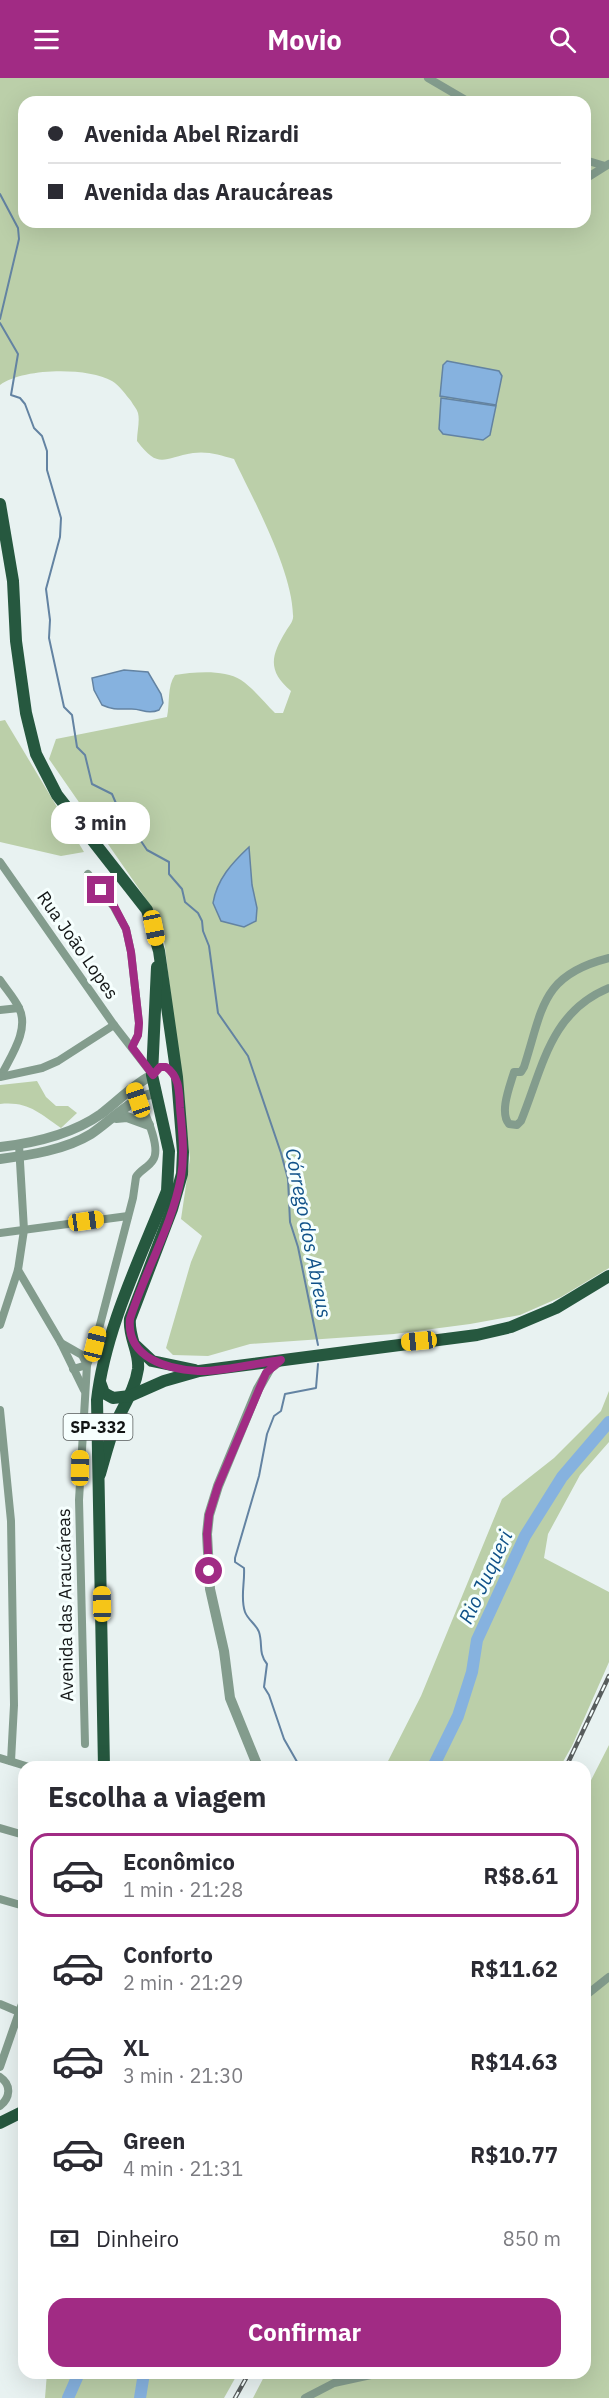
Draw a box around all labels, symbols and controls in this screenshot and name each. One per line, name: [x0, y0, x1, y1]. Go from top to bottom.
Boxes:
text: Movio: [267, 22, 342, 57]
icon: menu: [30, 23, 63, 56]
icon: search: [546, 23, 579, 56]
text: Avenida Abel Rizardi: [84, 119, 299, 148]
text: Avenida das Araucáreas: [84, 177, 333, 206]
callout: 3 min: [51, 803, 150, 845]
text: 3 min: [74, 809, 127, 836]
route end: [87, 876, 114, 903]
street label: Rua João Lopes: [32, 886, 124, 1004]
car: [141, 909, 167, 947]
car: [124, 1080, 152, 1120]
water label: Córrego dos Abreus: [279, 1146, 339, 1320]
car: [67, 1210, 105, 1232]
car: [82, 1324, 108, 1364]
car: [400, 1330, 438, 1352]
road number: SP-332: [63, 1414, 132, 1440]
car: [71, 1450, 89, 1486]
street label: Avenida das Araucáreas: [52, 1508, 78, 1702]
water label: Rio Juqueri: [452, 1525, 519, 1628]
route start: [195, 1557, 222, 1584]
car: [93, 1586, 111, 1622]
text: Escolha a viagem: [48, 1779, 266, 1814]
text: Econômico: [123, 1847, 235, 1876]
icon: car: [51, 1848, 105, 1902]
text: R$8.61: [484, 1861, 558, 1890]
text: 1 min · 21:28: [123, 1876, 243, 1903]
text: Conforto: [123, 1940, 213, 1969]
icon: car: [51, 1941, 105, 1995]
text: R$11.62: [470, 1954, 558, 1983]
text: 2 min · 21:29: [123, 1969, 243, 1996]
text: XL: [123, 2033, 149, 2062]
icon: car: [51, 2034, 105, 2088]
text: R$14.63: [470, 2047, 558, 2076]
text: 3 min · 21:30: [123, 2062, 243, 2089]
text: Green: [123, 2126, 185, 2155]
icon: car: [51, 2127, 105, 2181]
text: R$10.77: [470, 2140, 558, 2169]
text: 4 min · 21:31: [123, 2155, 243, 2182]
icon: cash: [48, 2222, 81, 2255]
text: Dinheiro: [96, 2224, 179, 2253]
text: 850 m: [503, 2225, 561, 2252]
button: Confirmar: [48, 2298, 561, 2367]

